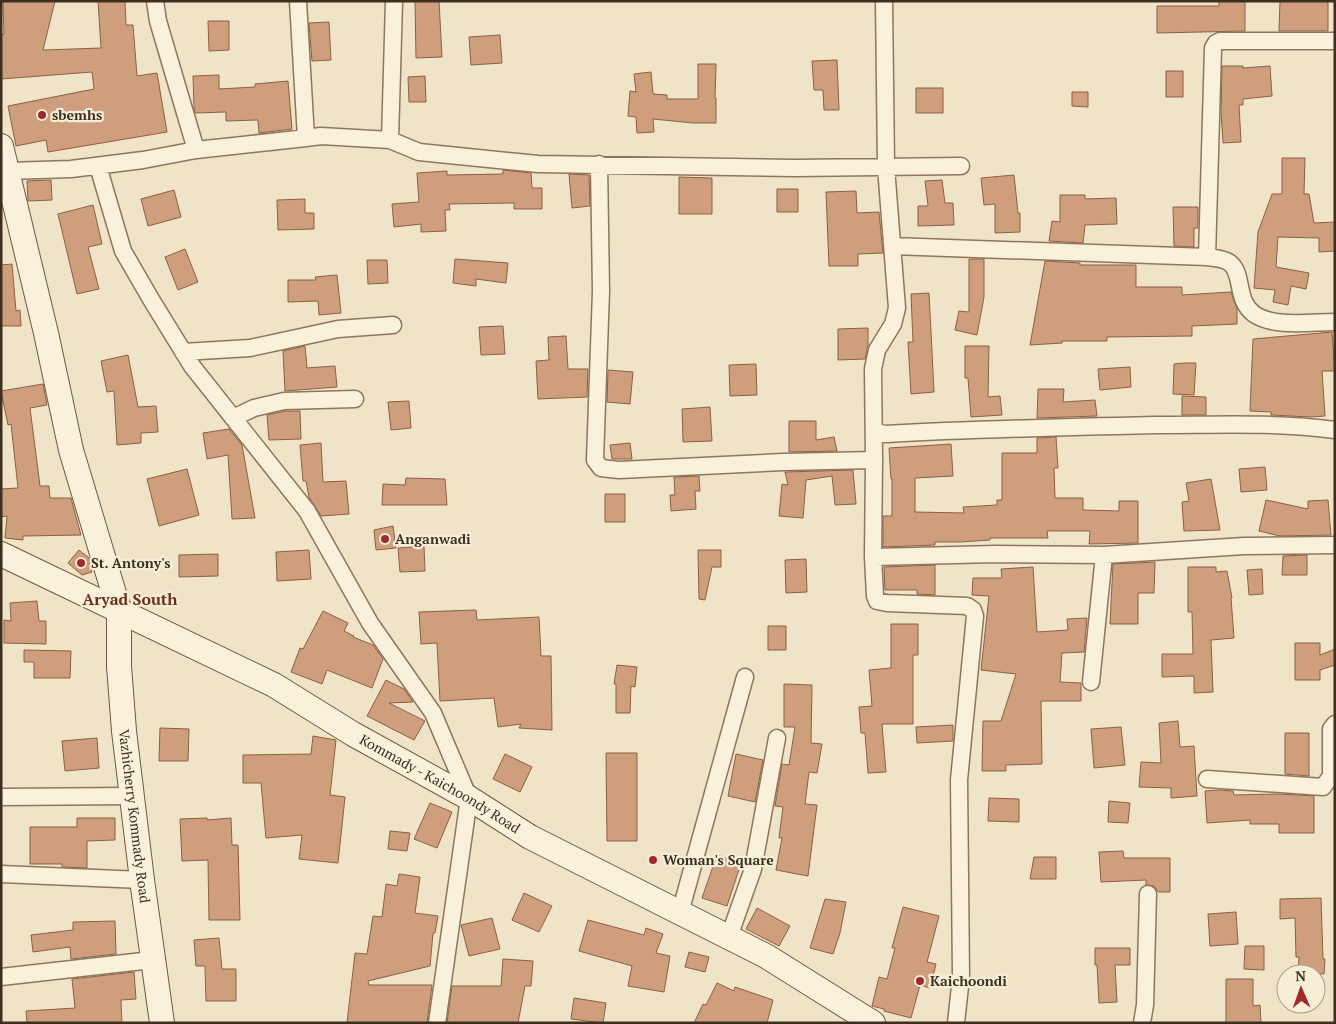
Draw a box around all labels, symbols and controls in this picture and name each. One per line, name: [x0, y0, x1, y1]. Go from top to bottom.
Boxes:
place label: sbemhs: [52, 105, 102, 124]
marker: sbemhs: [36, 109, 48, 121]
place label: Anganwadi: [395, 529, 471, 548]
marker: Anganwadi: [379, 533, 391, 545]
place label: St. Antony's: [91, 553, 171, 572]
marker: St. Antony's: [75, 557, 87, 569]
district label: Aryad South: [83, 588, 178, 610]
street label: Vazhicherry Kommady Road: [115, 728, 155, 904]
street label: Kommady - Kaichoondy Road: [357, 730, 524, 837]
place label: Woman's Square: [663, 850, 774, 869]
marker: Woman's Square: [647, 854, 659, 866]
north arrow: [1276, 964, 1326, 1014]
text: N: [1295, 966, 1307, 985]
place label: Kaichoondi: [930, 971, 1007, 990]
marker: Kaichoondi: [914, 975, 926, 987]

